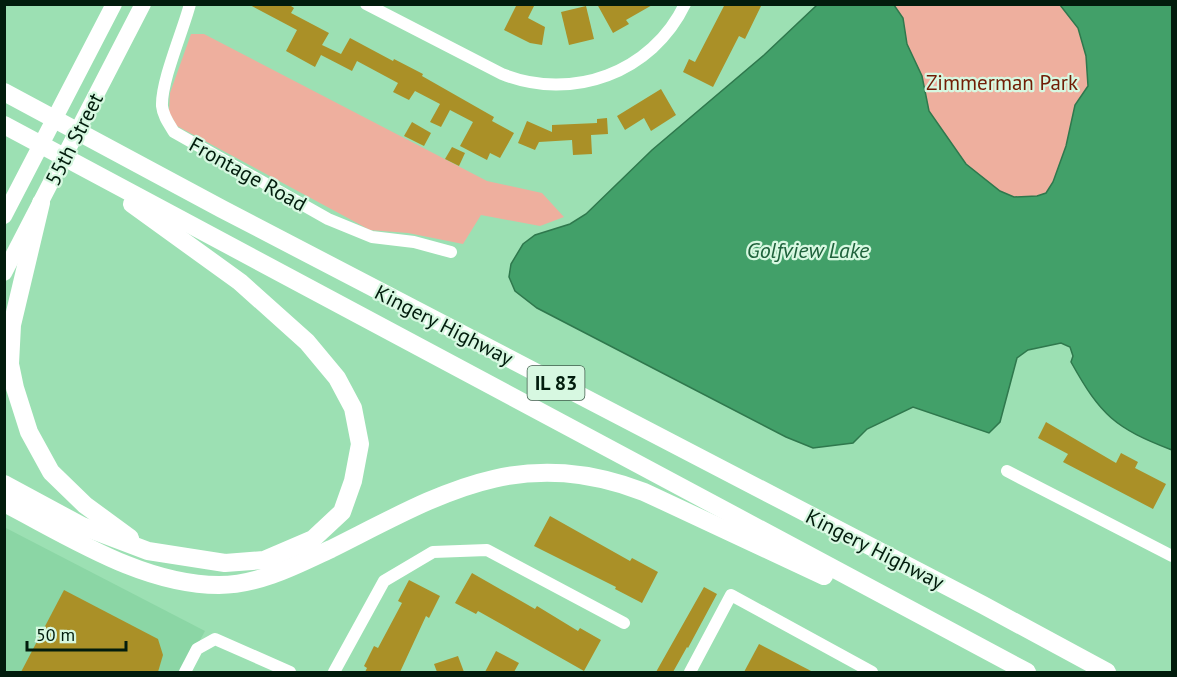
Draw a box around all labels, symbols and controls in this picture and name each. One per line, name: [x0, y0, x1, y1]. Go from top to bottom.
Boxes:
park label: Zimmerman Park: [926, 69, 1078, 96]
street label: 55th Street: [39, 88, 109, 190]
street label: Frontage Road: [184, 131, 312, 217]
water label: Golfview Lake: [747, 236, 870, 264]
street label: Kingery Highway: [370, 279, 518, 372]
road number: IL 83: [528, 366, 584, 400]
street label: Kingery Highway: [801, 503, 949, 596]
scale bar: [27, 614, 126, 652]
text: 50 m: [36, 623, 75, 646]

